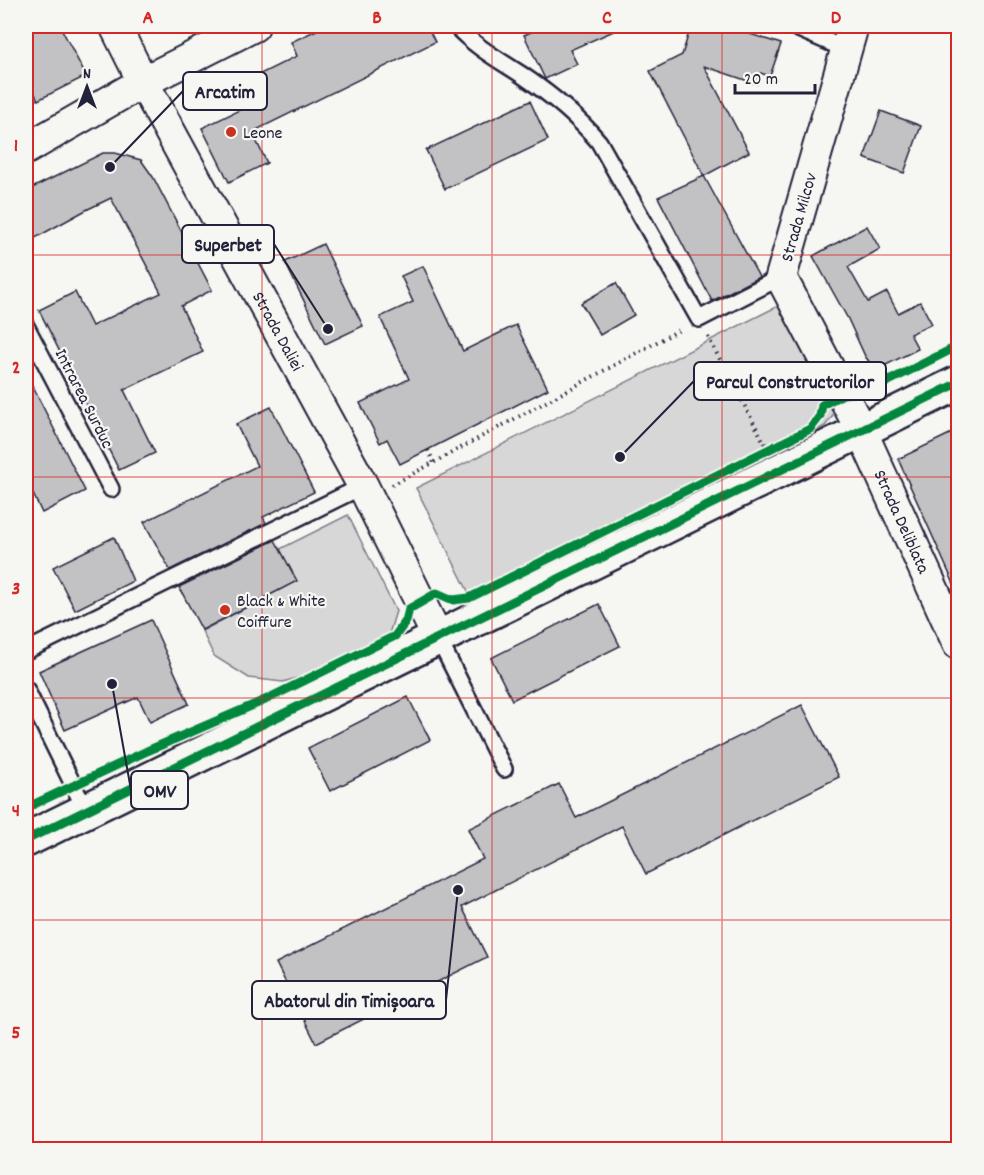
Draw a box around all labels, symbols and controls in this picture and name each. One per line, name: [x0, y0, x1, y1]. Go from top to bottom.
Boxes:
text: A: [143, 5, 154, 33]
text: B: [372, 5, 382, 33]
text: C: [602, 5, 612, 33]
text: D: [831, 5, 842, 33]
north arrow: [57, 57, 117, 117]
scale bar: [735, 57, 814, 95]
text: N: [83, 63, 91, 86]
text: 20 m: [744, 68, 778, 93]
callout: Arcatim: [183, 72, 267, 110]
text: Arcatim: [195, 80, 256, 108]
place label: Leone: [243, 122, 283, 147]
marker: Leone: [224, 125, 238, 139]
text: 1: [14, 133, 18, 161]
street label: Strada Milcov: [776, 170, 825, 265]
callout: Superbet: [182, 225, 274, 263]
text: Superbet: [194, 233, 262, 261]
street label: Strada Daliei: [244, 288, 308, 376]
street label: Intrarea Surduc: [47, 345, 119, 453]
text: 2: [12, 355, 20, 383]
callout: Parcul Constructorilor: [694, 362, 886, 400]
text: Parcul Constructorilor: [706, 370, 875, 398]
street label: Strada Deliblata: [866, 466, 935, 579]
text: 3: [12, 576, 20, 604]
place label: Black & White Coiffure: [237, 590, 326, 636]
marker: Black & White Coiffure: [218, 603, 232, 617]
callout: OMV: [131, 771, 188, 809]
text: OMV: [144, 779, 177, 807]
text: 4: [12, 798, 20, 826]
callout: Abatorul din Timișoara: [252, 981, 446, 1019]
text: Abatorul din Timișoara: [264, 989, 435, 1017]
text: 5: [11, 1020, 21, 1048]

